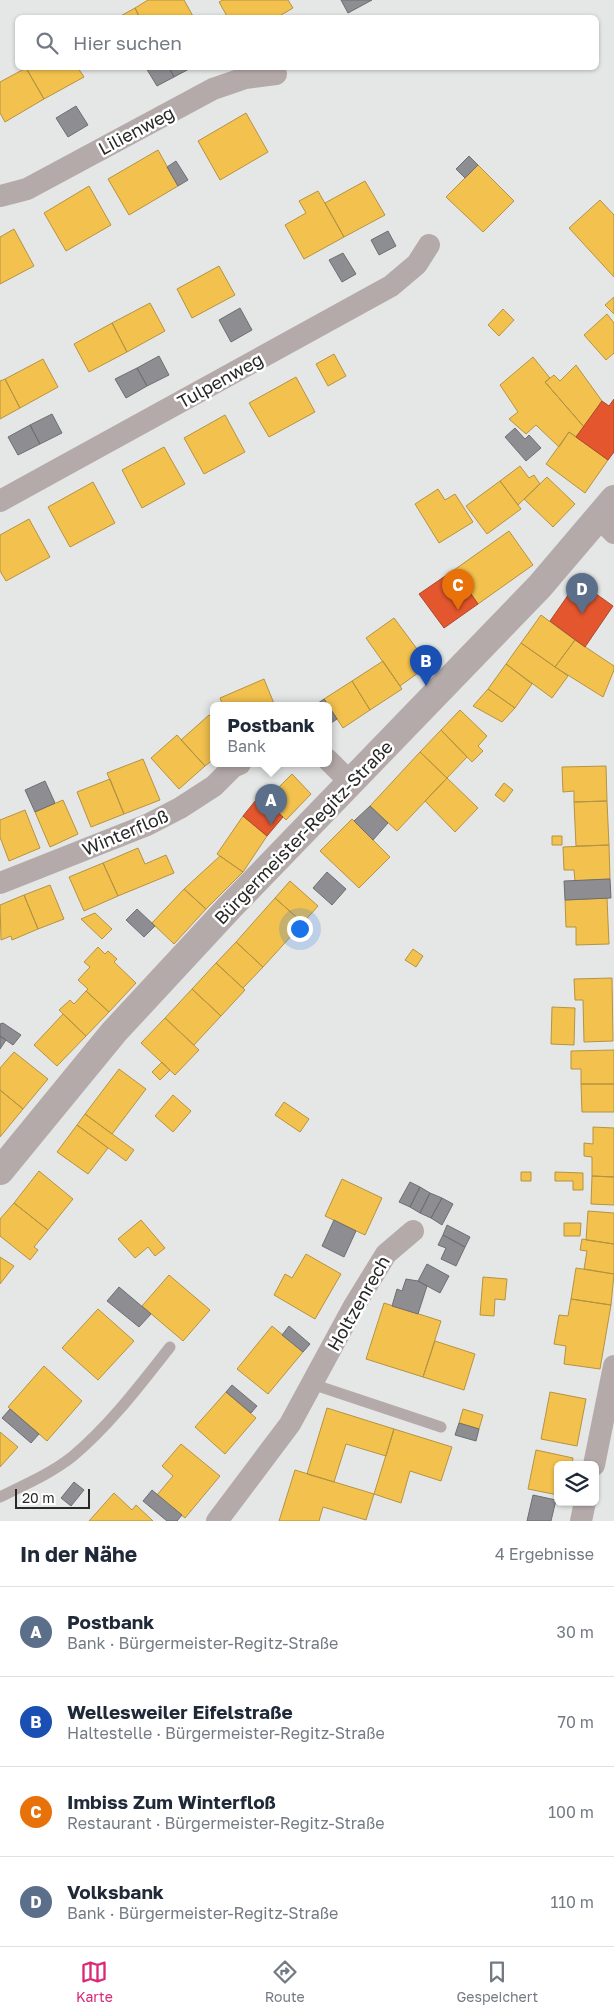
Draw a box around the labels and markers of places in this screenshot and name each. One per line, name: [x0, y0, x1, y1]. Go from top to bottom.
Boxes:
pin: C: [442, 569, 474, 610]
pin: D: [566, 573, 598, 614]
pin: B: [410, 645, 442, 686]
pin: A: [255, 784, 287, 825]

